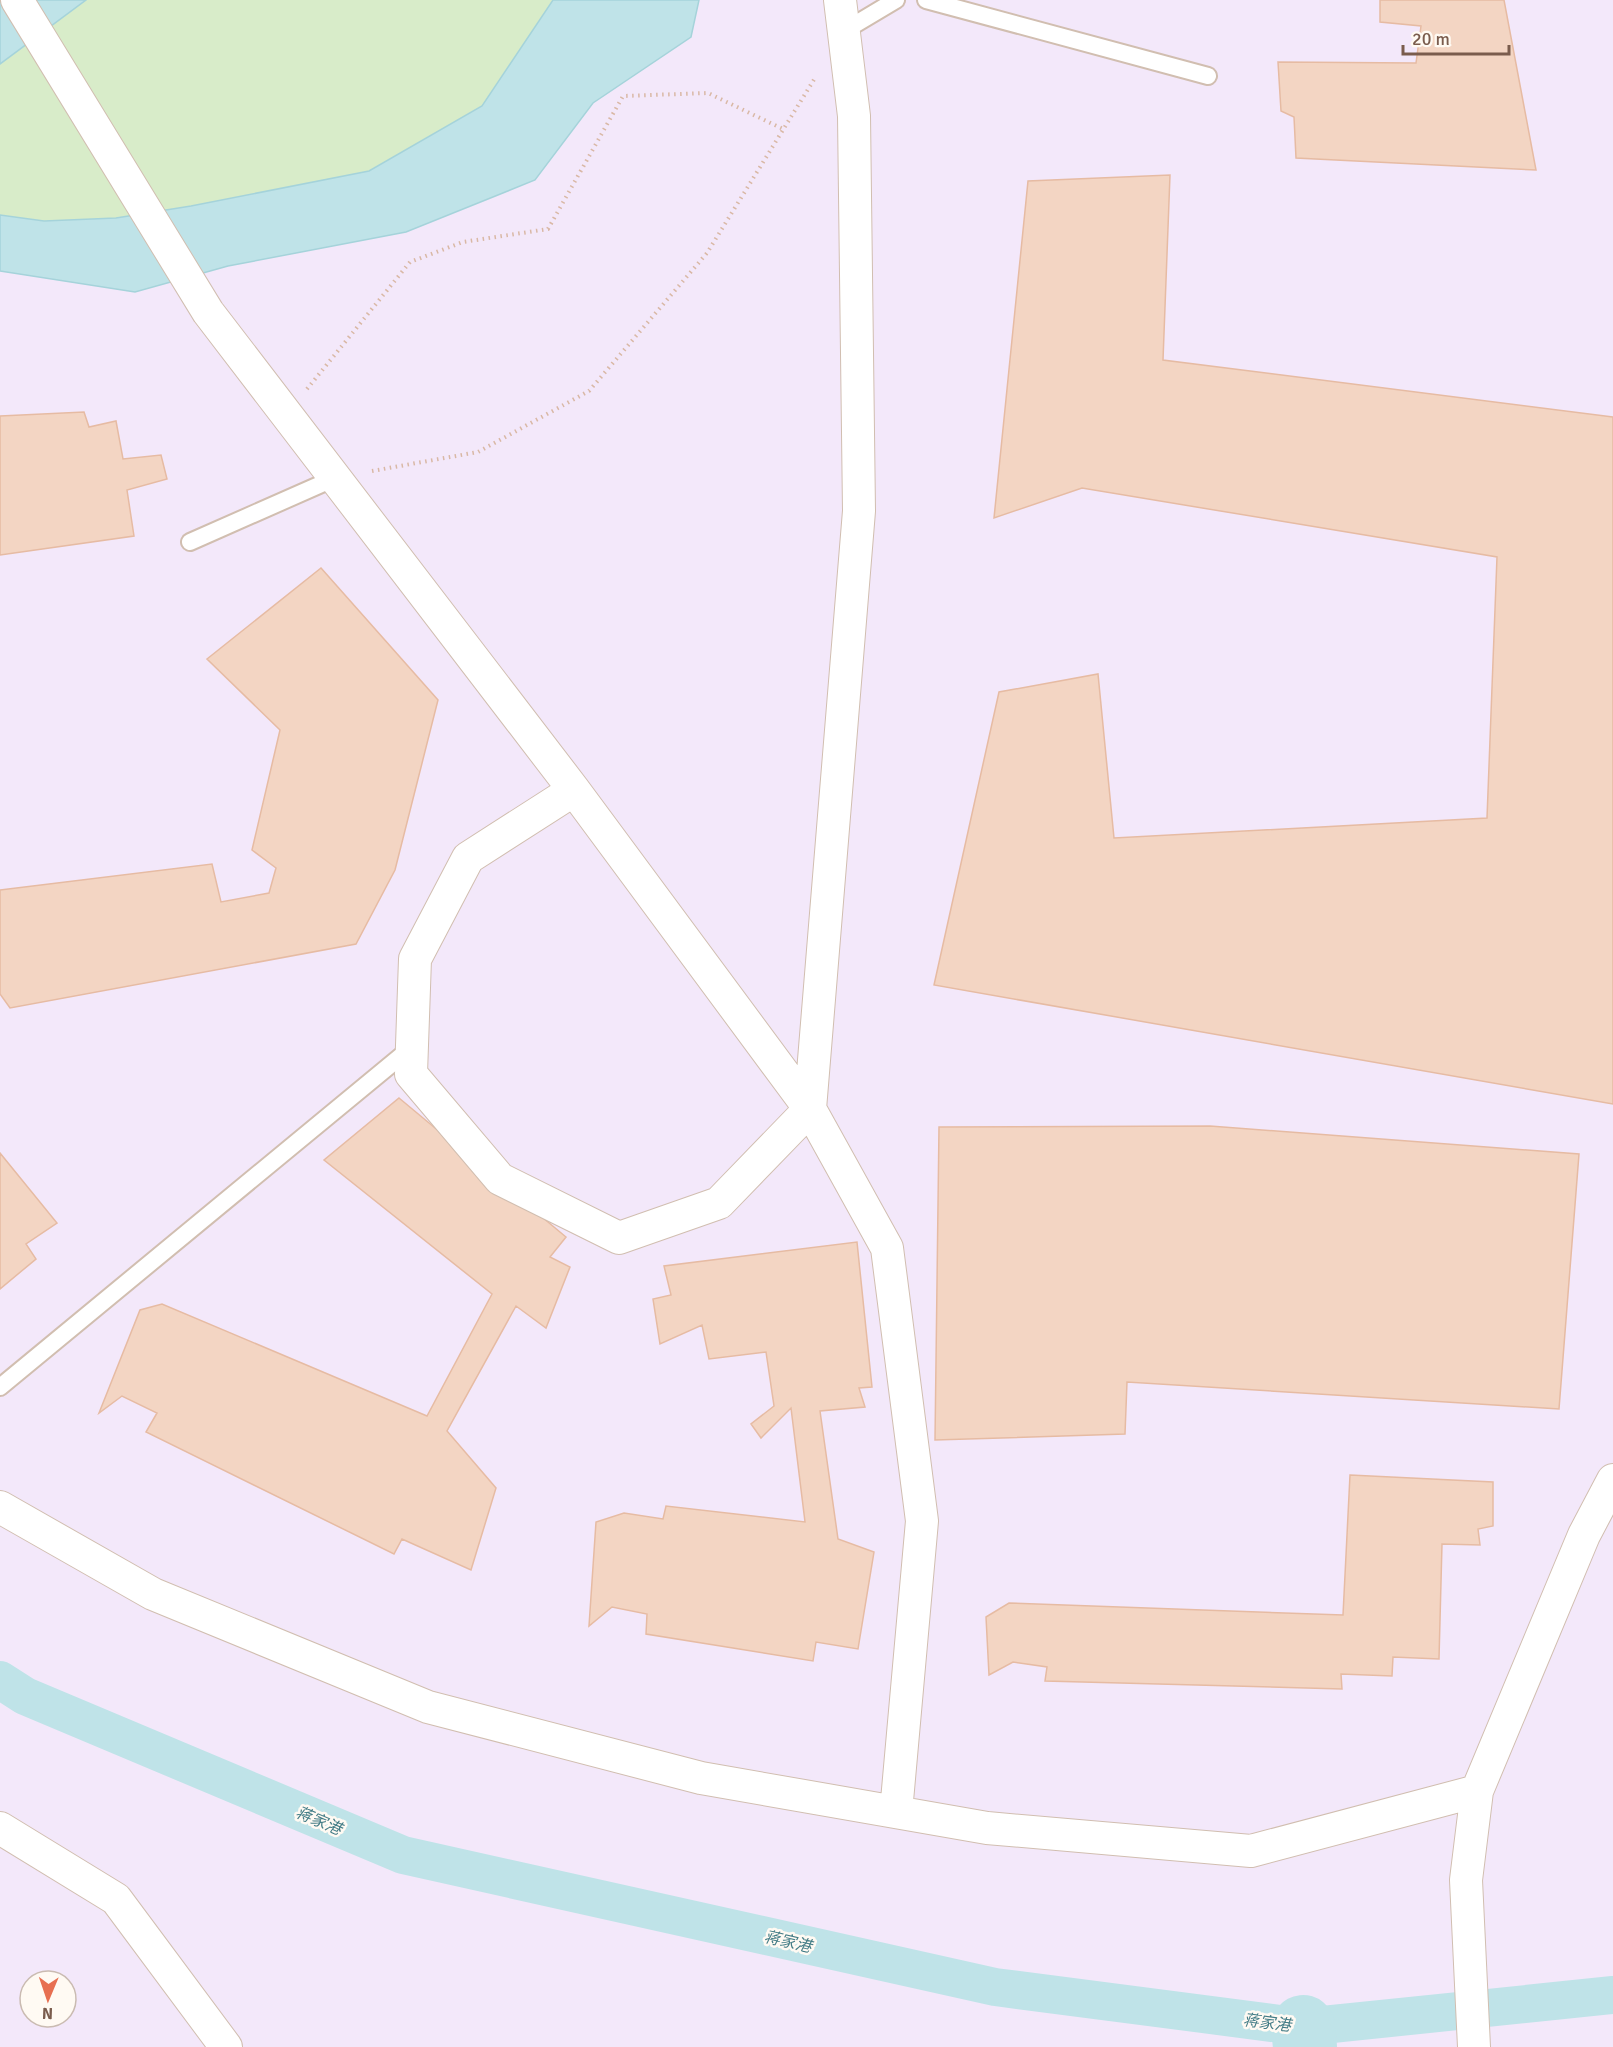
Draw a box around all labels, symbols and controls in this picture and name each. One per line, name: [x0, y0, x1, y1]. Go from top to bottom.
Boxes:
scale bar: [1403, 18, 1510, 56]
text: 20 m: [1412, 28, 1450, 50]
water label: 蒋家港: [293, 1802, 346, 1840]
water label: 蒋家港: [762, 1927, 815, 1958]
north arrow: [18, 1969, 78, 2029]
text: N: [42, 2003, 53, 2023]
water label: 蒋家港: [1242, 2010, 1294, 2036]

